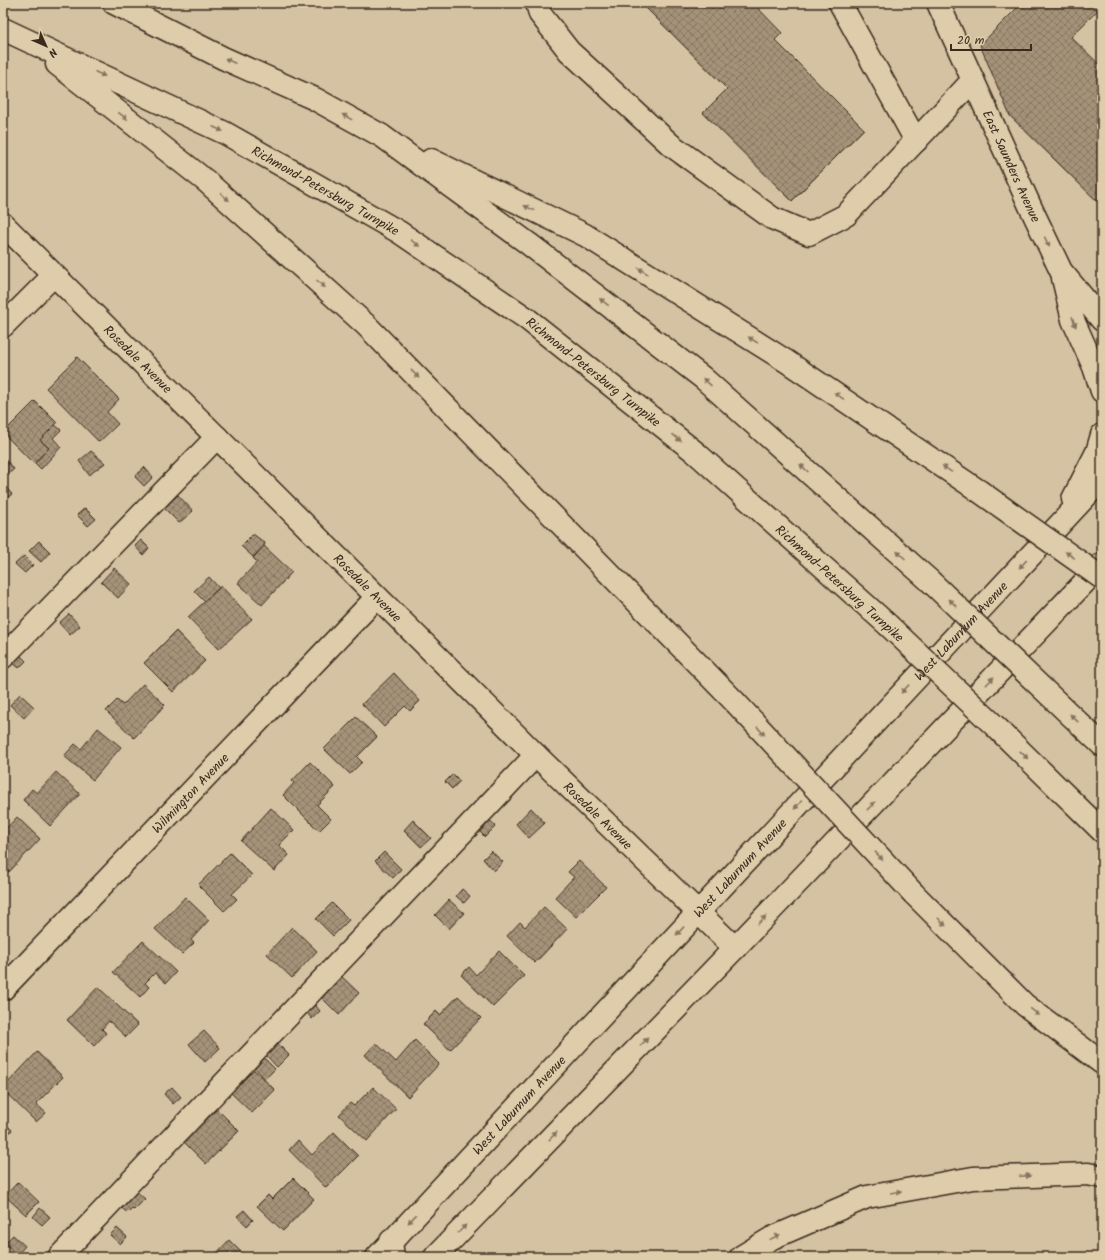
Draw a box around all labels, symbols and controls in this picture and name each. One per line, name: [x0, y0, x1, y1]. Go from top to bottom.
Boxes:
north arrow: [26, 26, 66, 66]
scale bar: [951, 26, 1031, 52]
text: 20 m: [957, 31, 985, 50]
text: N: [44, 44, 61, 61]
one-way arrow: [225, 58, 236, 64]
one-way arrow: [94, 71, 106, 77]
street label: East Saunders Avenue: [976, 107, 1045, 227]
one-way arrow: [118, 111, 129, 120]
one-way arrow: [342, 114, 353, 120]
one-way arrow: [212, 126, 223, 132]
street label: Richmond-Petersburg Turnpike: [247, 141, 403, 242]
one-way arrow: [220, 192, 230, 202]
one-way arrow: [524, 205, 535, 211]
one-way arrow: [1044, 237, 1050, 248]
one-way arrow: [410, 239, 420, 247]
one-way arrow: [638, 267, 648, 275]
one-way arrow: [317, 279, 326, 288]
one-way arrow: [599, 298, 610, 307]
street label: Richmond-Petersburg Turnpike: [521, 313, 665, 433]
one-way arrow: [1072, 316, 1078, 328]
street label: Rosedale Avenue: [98, 321, 177, 399]
one-way arrow: [748, 336, 758, 344]
one-way arrow: [410, 369, 420, 379]
one-way arrow: [702, 377, 712, 387]
one-way arrow: [834, 392, 844, 400]
one-way arrow: [671, 433, 682, 442]
one-way arrow: [799, 464, 809, 473]
one-way arrow: [941, 465, 952, 473]
street label: Richmond-Petersburg Turnpike: [770, 520, 908, 648]
street label: Rosedale Avenue: [327, 549, 406, 628]
one-way arrow: [896, 550, 906, 560]
one-way arrow: [1065, 551, 1075, 559]
one-way arrow: [1018, 559, 1028, 569]
street label: West Laburnum Avenue: [910, 577, 1014, 686]
one-way arrow: [948, 598, 958, 608]
one-way arrow: [985, 676, 995, 686]
one-way arrow: [901, 684, 910, 695]
one-way arrow: [1069, 713, 1079, 723]
one-way arrow: [757, 725, 766, 736]
street label: Wilmington Avenue: [148, 749, 235, 839]
one-way arrow: [1019, 750, 1029, 760]
street label: Rosedale Avenue: [558, 777, 637, 855]
one-way arrow: [793, 800, 802, 810]
one-way arrow: [866, 801, 876, 811]
street label: West Laburnum Avenue: [689, 814, 793, 923]
one-way arrow: [874, 851, 884, 861]
one-way arrow: [757, 915, 767, 925]
one-way arrow: [937, 917, 947, 926]
one-way arrow: [676, 926, 685, 936]
one-way arrow: [1029, 1008, 1040, 1016]
one-way arrow: [639, 1037, 648, 1047]
street label: West Laburnum Avenue: [468, 1051, 572, 1160]
one-way arrow: [548, 1131, 558, 1141]
one-way arrow: [1019, 1173, 1032, 1179]
one-way arrow: [890, 1189, 902, 1195]
one-way arrow: [408, 1214, 417, 1224]
one-way arrow: [458, 1224, 467, 1234]
one-way arrow: [769, 1234, 781, 1240]

